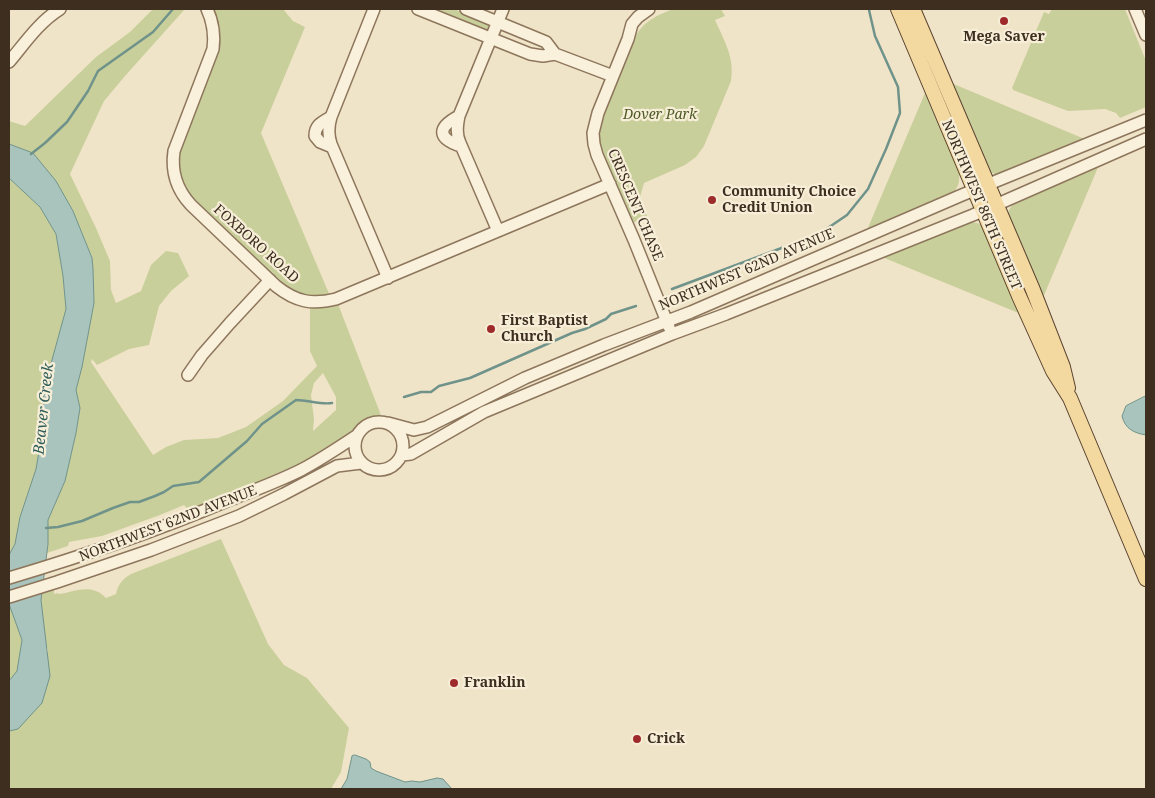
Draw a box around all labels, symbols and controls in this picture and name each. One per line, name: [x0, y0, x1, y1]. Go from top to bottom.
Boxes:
marker: Mega Saver: [998, 15, 1010, 27]
place label: Mega Saver: [963, 29, 1045, 45]
park label: Dover Park: [623, 107, 697, 123]
street label: NORTHWEST 86TH STREET: [938, 118, 1024, 292]
street label: CRESCENT CHASE: [604, 146, 666, 264]
place label: Community Choice Credit Union: [722, 184, 856, 216]
marker: Community Choice Credit Union: [706, 194, 718, 206]
street label: FOXBORO ROAD: [210, 201, 302, 287]
street label: NORTHWEST 62ND AVENUE: [657, 225, 837, 315]
place label: First Baptist Church: [501, 313, 588, 346]
marker: First Baptist Church: [485, 323, 497, 335]
water label: Beaver Creek: [30, 362, 58, 456]
street label: NORTHWEST 62ND AVENUE: [77, 482, 259, 566]
place label: Franklin: [464, 675, 526, 691]
marker: Franklin: [448, 677, 460, 689]
place label: Crick: [647, 731, 685, 747]
marker: Crick: [631, 733, 643, 745]

